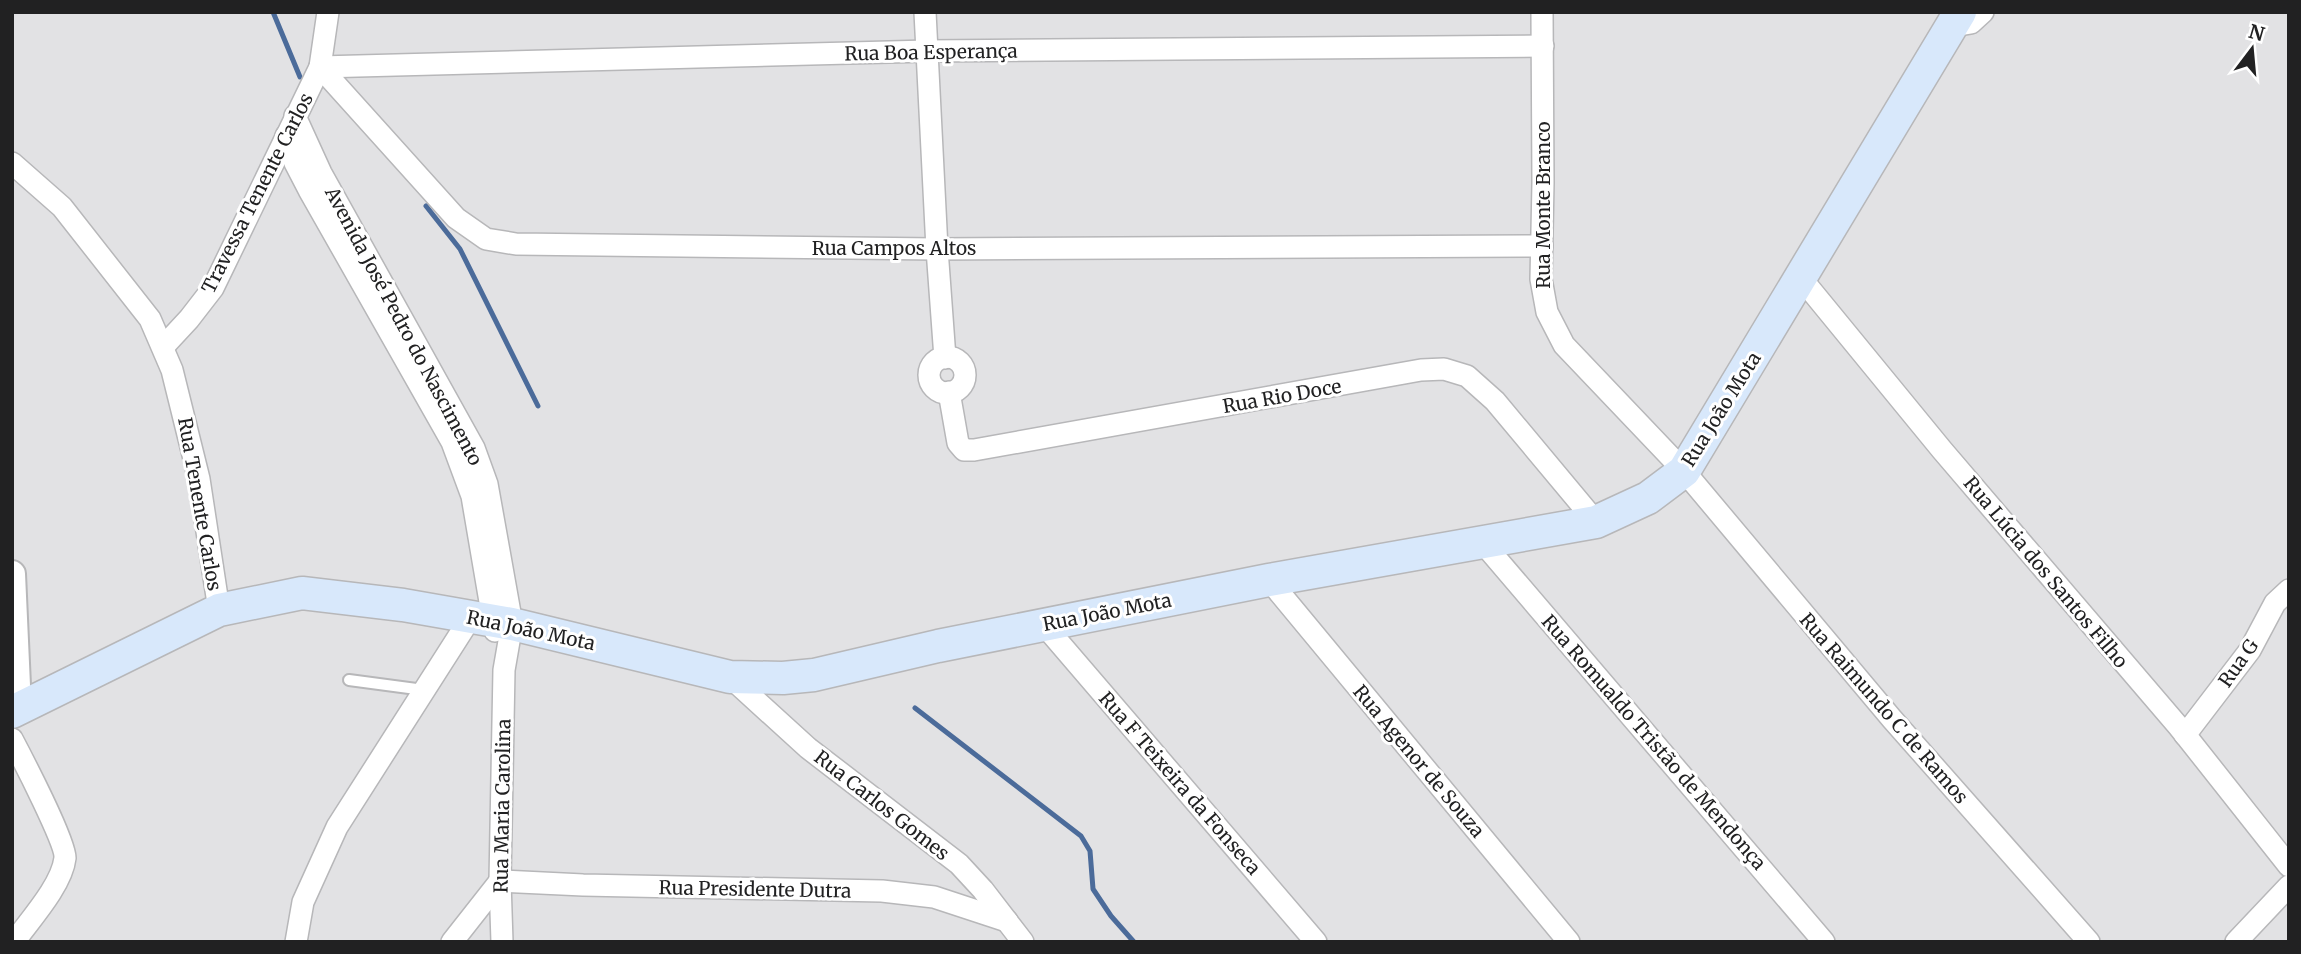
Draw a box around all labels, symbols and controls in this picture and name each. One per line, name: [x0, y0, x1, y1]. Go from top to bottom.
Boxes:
north arrow: [2217, 14, 2287, 84]
text: N: [2246, 19, 2267, 46]
street label: Rua Boa Esperança: [844, 38, 1018, 66]
street label: Travessa Tenente Carlos: [196, 89, 318, 297]
street label: Rua Monte Branco: [1531, 121, 1555, 289]
street label: Avenida José Pedro do Nascimento: [320, 182, 488, 470]
street label: Rua Campos Altos: [812, 236, 976, 260]
street label: Rua João Mota: [1676, 347, 1766, 471]
street label: Rua Rio Doce: [1221, 374, 1343, 418]
street label: Rua Tenente Carlos: [173, 416, 227, 592]
street label: Rua Lúcia dos Santos Filho: [1959, 471, 2133, 673]
street label: Rua João Mota: [1041, 588, 1173, 636]
street label: Rua João Mota: [465, 605, 597, 655]
street label: Rua Raimundo C de Ramos: [1795, 608, 1973, 808]
street label: Rua Romualdo Tristão de Mendonça: [1537, 610, 1771, 874]
street label: Rua G: [2213, 634, 2263, 692]
street label: Rua Agenor de Souza: [1348, 680, 1490, 842]
street label: Rua F Teixeira da Fonseca: [1094, 687, 1266, 879]
street label: Rua Maria Carolina: [488, 719, 516, 893]
street label: Rua Carlos Gomes: [810, 745, 954, 865]
street label: Rua Presidente Dutra: [658, 875, 852, 903]

